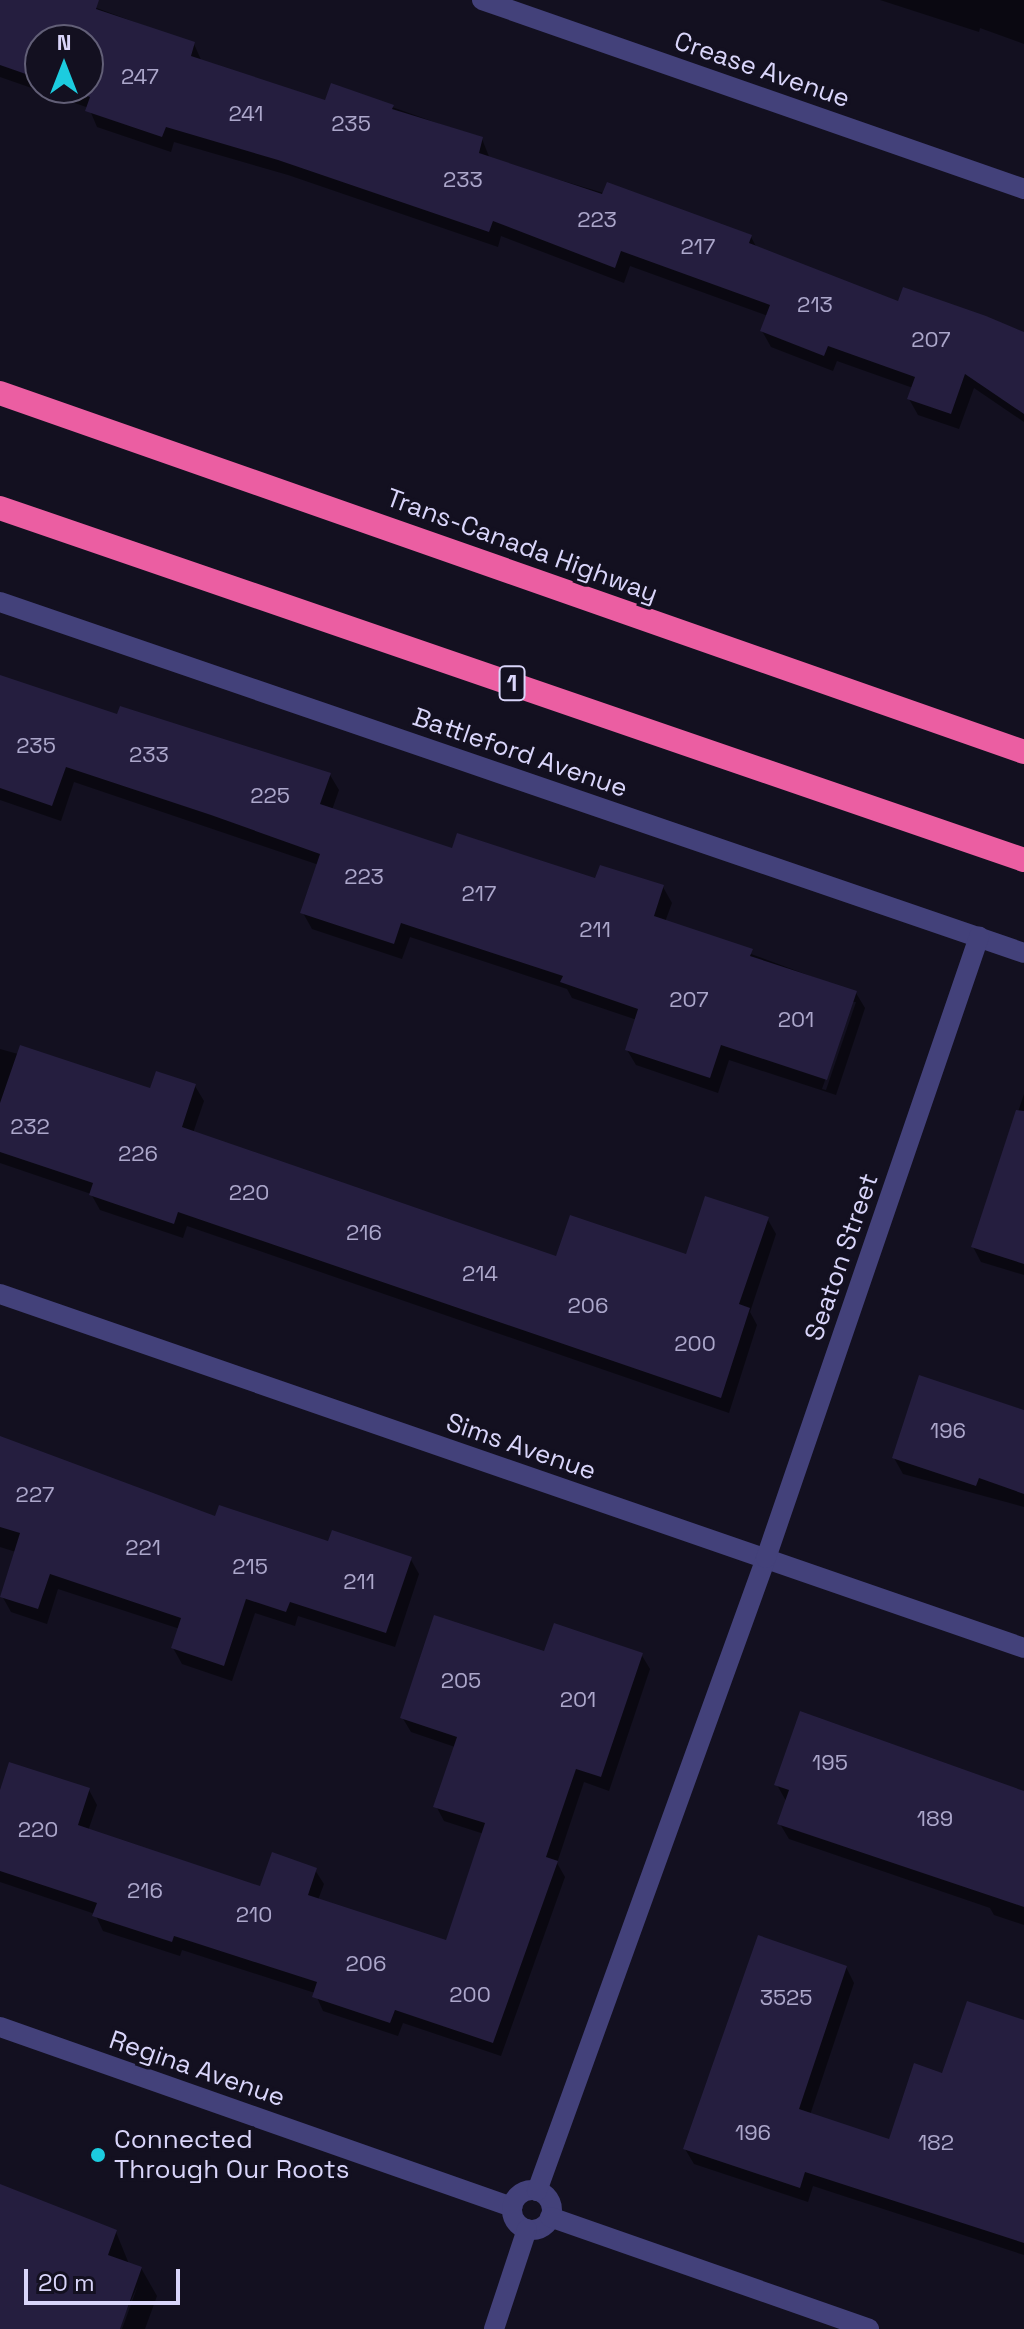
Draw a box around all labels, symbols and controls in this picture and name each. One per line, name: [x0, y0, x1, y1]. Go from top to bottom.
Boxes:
north arrow: [24, 24, 104, 104]
street label: Crease Avenue: [670, 25, 854, 115]
text: N: [57, 28, 71, 56]
house number: 247: [121, 64, 159, 90]
house number: 241: [228, 101, 264, 127]
house number: 235: [331, 111, 371, 137]
house number: 233: [443, 167, 483, 193]
house number: 223: [577, 207, 617, 233]
house number: 217: [681, 234, 715, 260]
house number: 213: [797, 292, 833, 318]
house number: 207: [911, 327, 951, 353]
street label: Trans-Canada Highway: [382, 482, 662, 610]
road number: 1: [498, 663, 526, 703]
street label: Battleford Avenue: [408, 702, 632, 804]
house number: 235: [16, 733, 56, 759]
house number: 233: [129, 742, 169, 768]
house number: 225: [250, 783, 290, 809]
house number: 223: [344, 864, 384, 890]
house number: 217: [462, 881, 496, 907]
house number: 211: [579, 917, 611, 943]
house number: 207: [669, 987, 709, 1013]
house number: 201: [778, 1007, 814, 1033]
house number: 232: [10, 1114, 50, 1140]
house number: 226: [118, 1141, 158, 1167]
street label: Seaton Street: [799, 1169, 885, 1345]
house number: 220: [229, 1180, 269, 1206]
house number: 216: [346, 1220, 382, 1246]
house number: 214: [462, 1261, 498, 1287]
house number: 206: [568, 1293, 608, 1319]
house number: 200: [674, 1331, 716, 1357]
street label: Sims Avenue: [442, 1407, 600, 1487]
house number: 196: [930, 1418, 966, 1444]
house number: 227: [16, 1482, 54, 1508]
house number: 221: [125, 1535, 161, 1561]
house number: 215: [232, 1554, 268, 1580]
house number: 211: [343, 1569, 375, 1595]
house number: 205: [441, 1668, 481, 1694]
house number: 201: [560, 1687, 596, 1713]
house number: 195: [812, 1750, 848, 1776]
house number: 189: [917, 1806, 953, 1832]
house number: 220: [18, 1817, 58, 1843]
house number: 216: [127, 1878, 163, 1904]
house number: 210: [236, 1902, 272, 1928]
house number: 206: [346, 1951, 386, 1977]
house number: 200: [449, 1982, 491, 2008]
house number: 3525: [760, 1985, 812, 2011]
street label: Regina Avenue: [105, 2024, 289, 2114]
house number: 196: [735, 2120, 771, 2146]
place label: Connected Through Our Roots: [114, 2124, 349, 2186]
house number: 182: [918, 2130, 954, 2156]
marker: Connected Through Our Roots: [89, 2146, 107, 2164]
scale bar: [28, 2253, 184, 2303]
text: 20 m: [38, 2267, 95, 2298]

